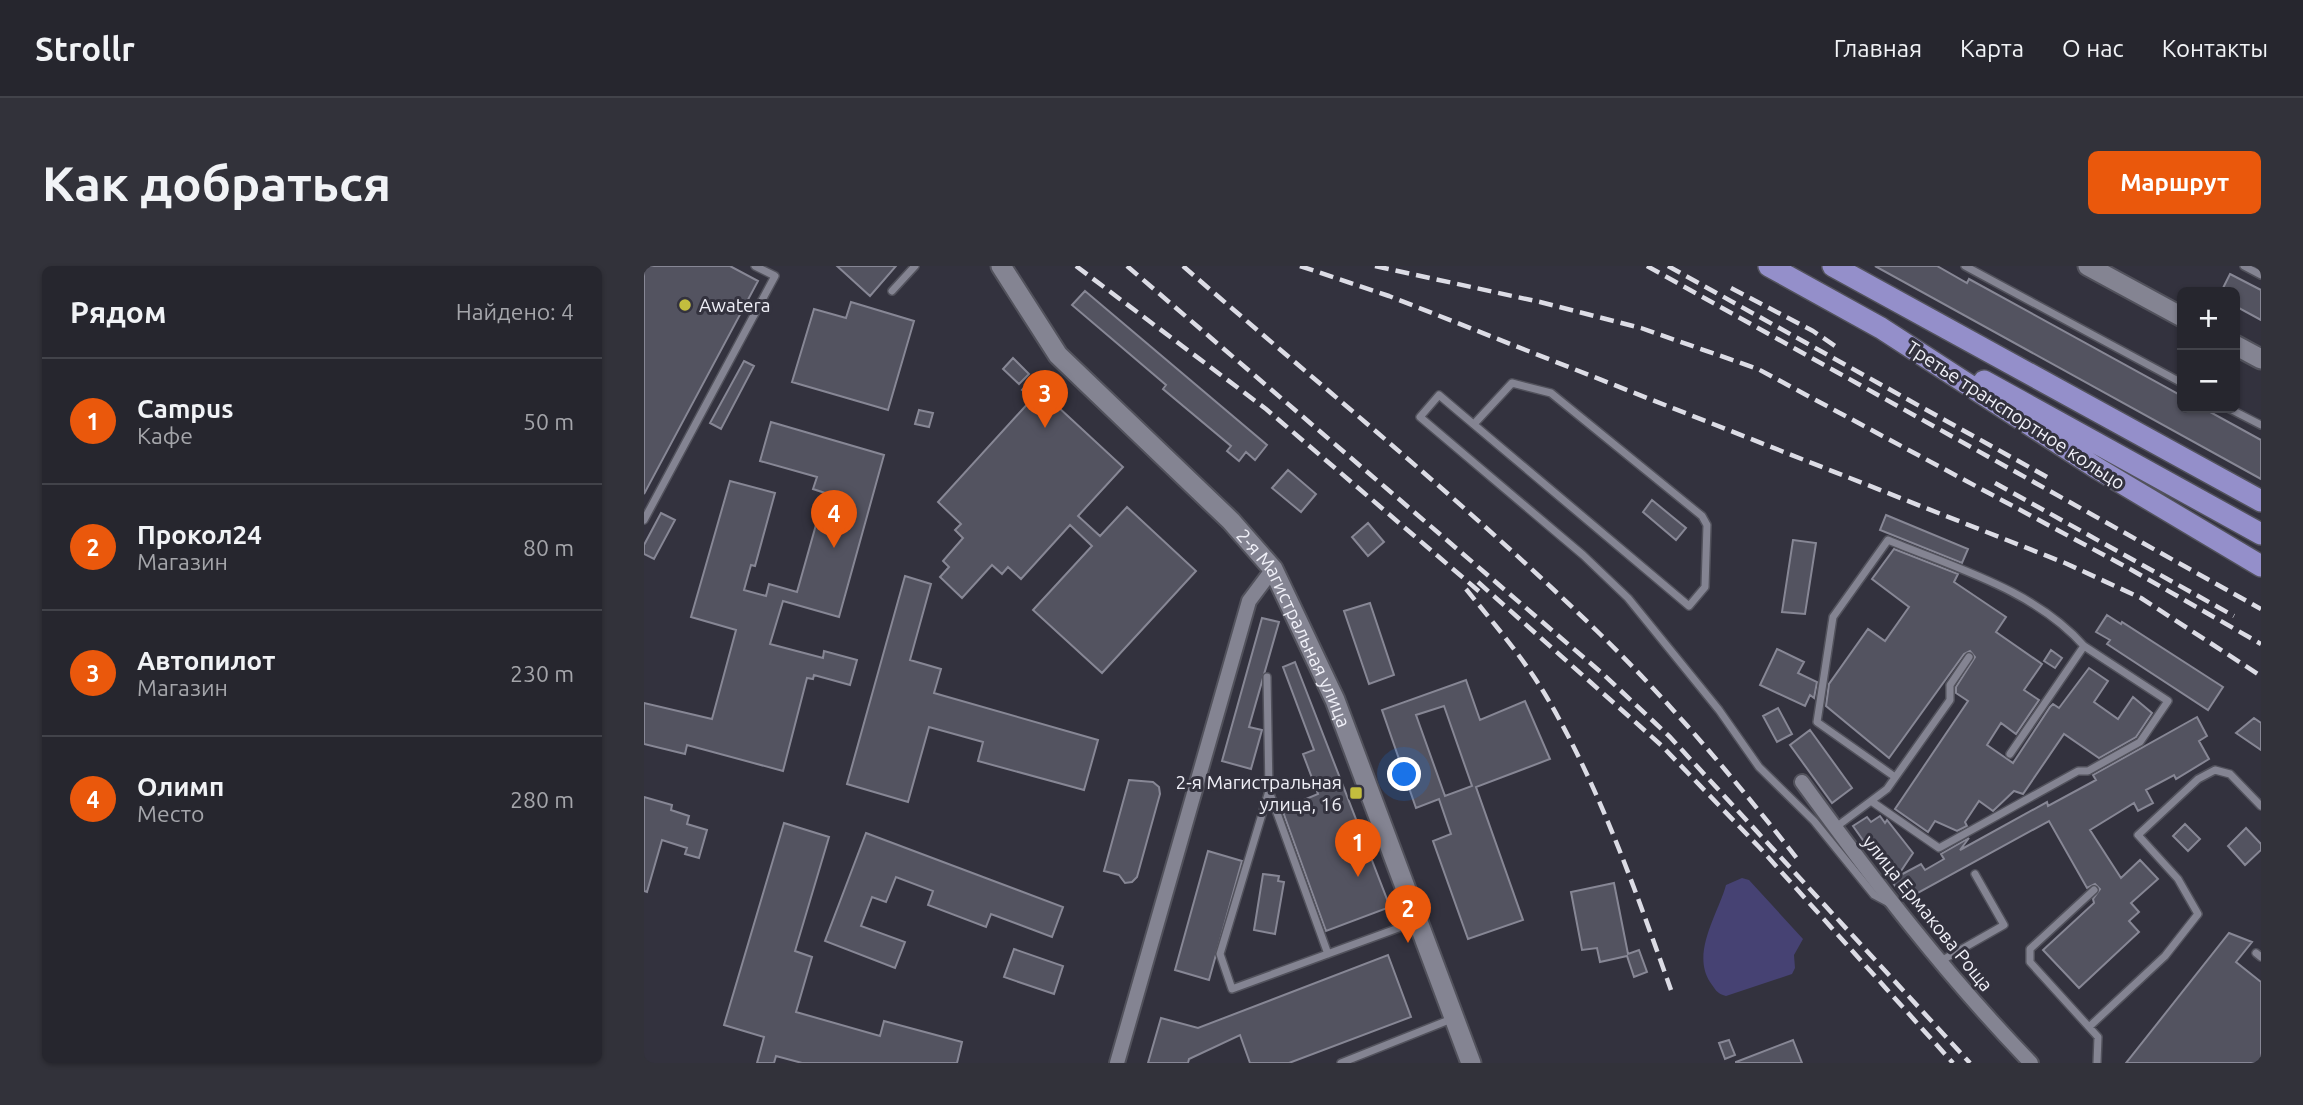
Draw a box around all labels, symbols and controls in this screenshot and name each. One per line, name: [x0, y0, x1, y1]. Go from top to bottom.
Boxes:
text: Strollr: [35, 30, 135, 67]
text: Главная: [1834, 35, 1922, 62]
text: Карта: [1960, 35, 2024, 62]
text: О нас: [2062, 35, 2124, 62]
text: Контакты: [2162, 35, 2268, 62]
button: Маршрут: [2088, 151, 2261, 214]
text: Как добраться: [42, 155, 391, 210]
map controls: [2177, 287, 2240, 413]
button: +: [2177, 287, 2240, 350]
place label: Awatera: [699, 294, 771, 316]
text: Рядом: [70, 295, 166, 329]
marker: Awatera: [677, 297, 693, 313]
text: Найдено: 4: [456, 299, 574, 324]
street label: Третье транспортное кольцо: [1903, 336, 2129, 494]
button: −: [2177, 350, 2240, 413]
pin: 3: [1022, 370, 1068, 428]
text: Campus: [137, 394, 233, 423]
text: 1: [87, 409, 99, 434]
text: 50 m: [523, 409, 574, 434]
text: Кафе: [137, 423, 193, 448]
pin: 4: [811, 490, 857, 548]
text: Прокол24: [137, 520, 262, 549]
street label: 2-я Магистральная улица: [1232, 524, 1355, 730]
text: 2: [87, 535, 99, 560]
text: 80 m: [523, 535, 574, 560]
text: Магазин: [137, 549, 228, 574]
text: Автопилот: [137, 646, 275, 675]
text: 3: [87, 661, 99, 686]
text: 230 m: [510, 661, 574, 686]
text: Магазин: [137, 675, 228, 700]
your location: [1387, 757, 1421, 791]
place label: 2-я Магистральная улица, 16: [1176, 771, 1342, 815]
text: Олимп: [137, 772, 224, 801]
marker: 2-я Магистральная улица, 16: [1348, 785, 1364, 801]
text: 4: [87, 787, 99, 812]
text: 280 m: [510, 787, 574, 812]
text: Место: [137, 801, 204, 826]
pin: 1: [1335, 819, 1381, 877]
street label: улица Ермакова Роща: [1858, 831, 1998, 995]
pin: 2: [1385, 885, 1431, 943]

